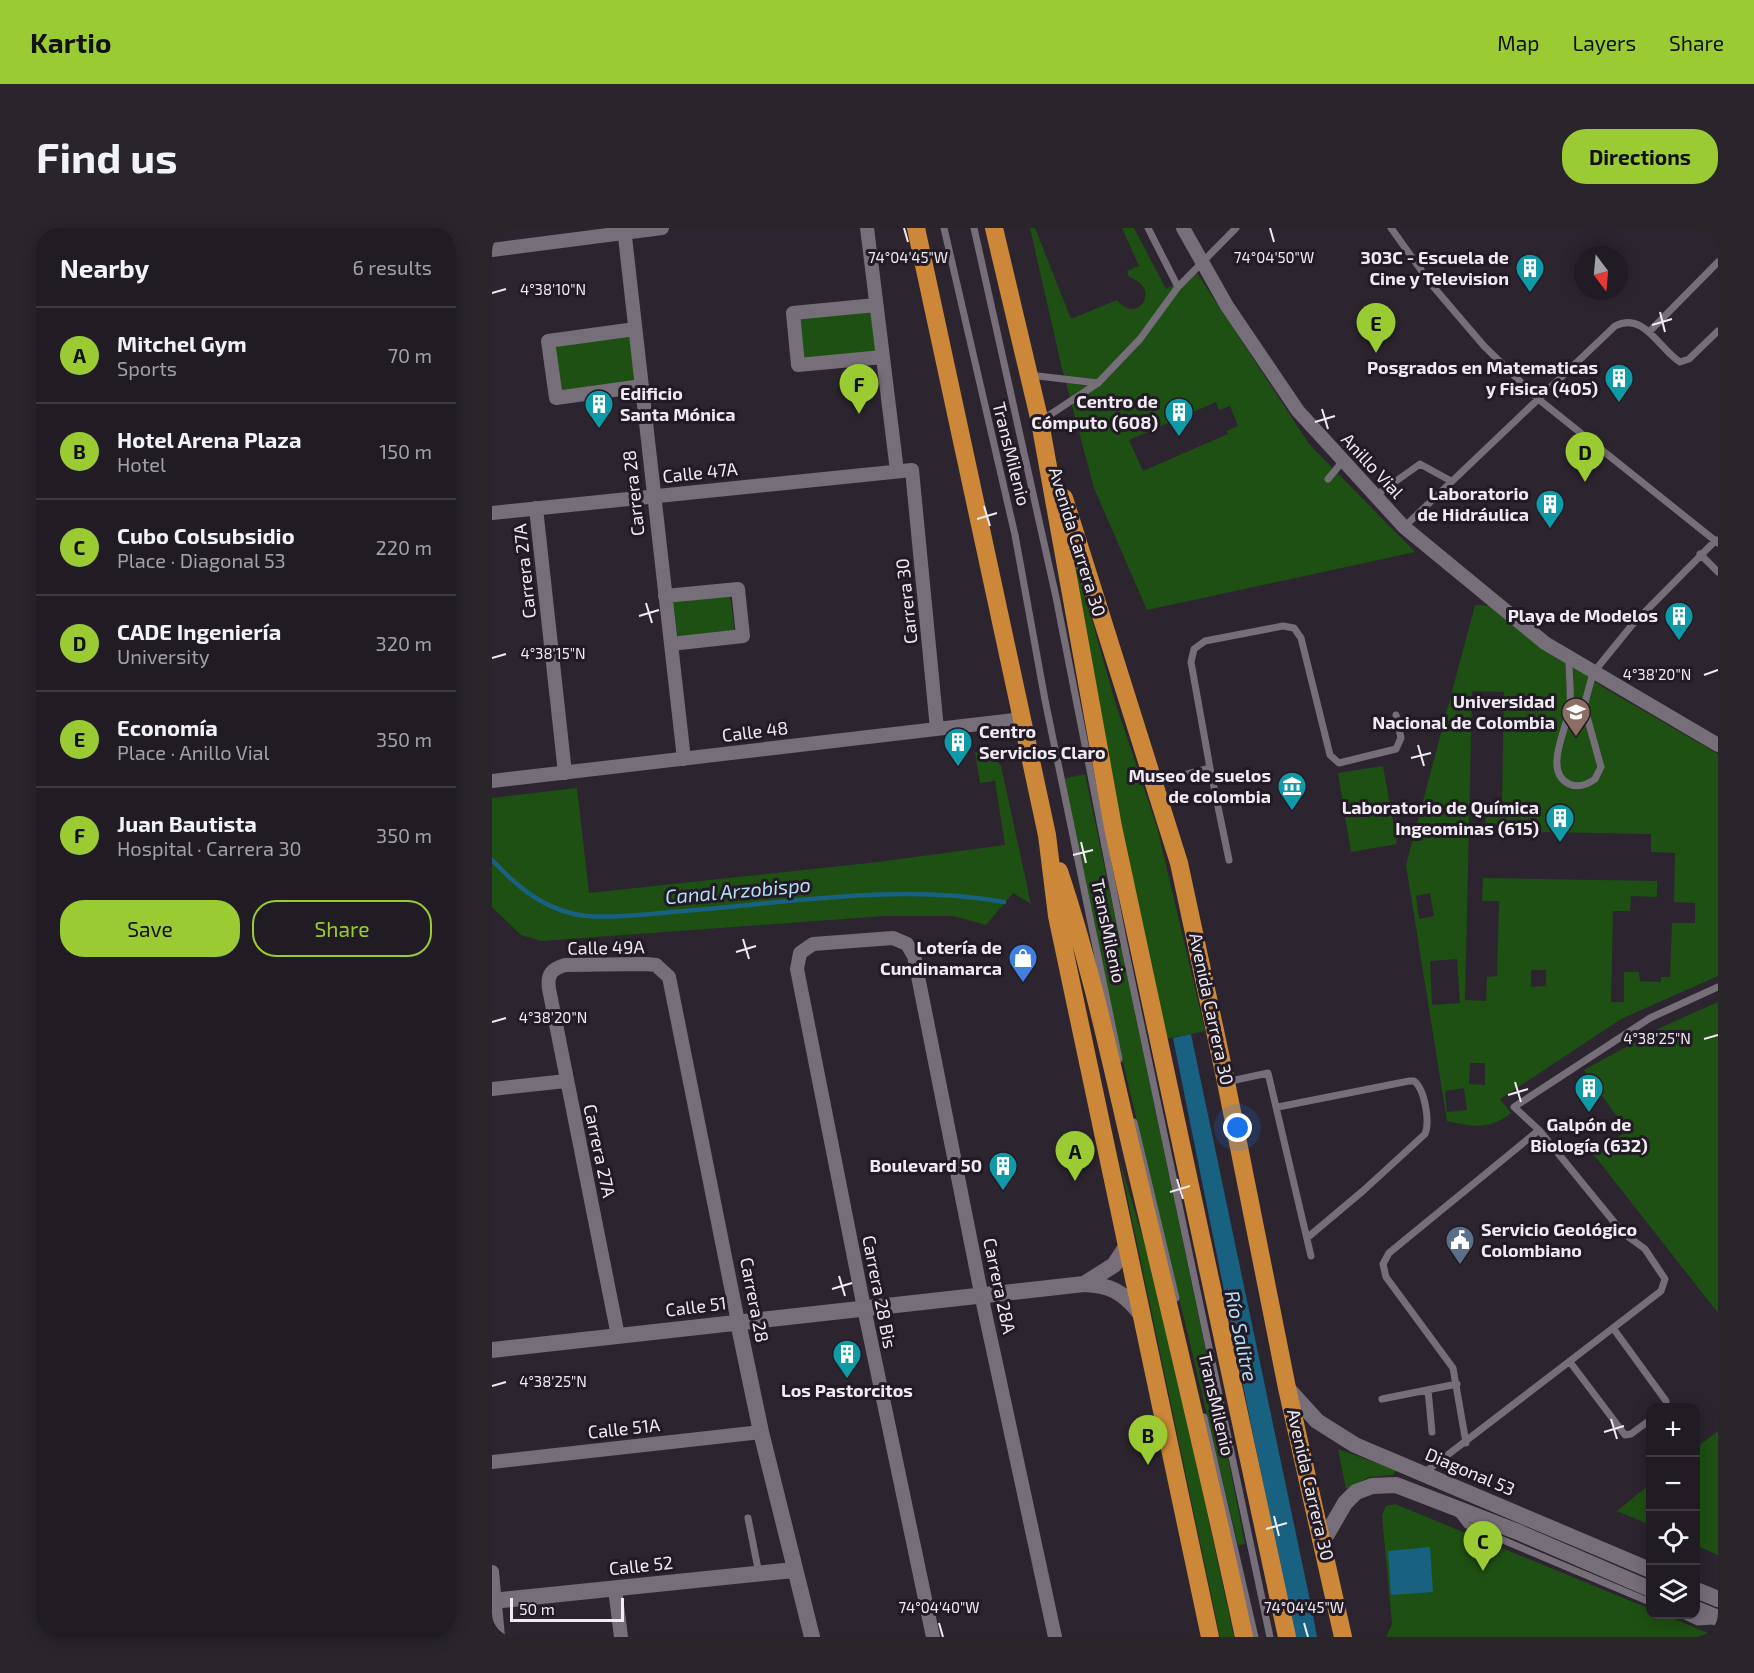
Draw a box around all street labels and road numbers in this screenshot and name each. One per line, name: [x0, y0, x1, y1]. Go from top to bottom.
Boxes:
street label: TransMilenio: [988, 400, 1035, 508]
street label: Anillo Vial: [1337, 428, 1409, 503]
street label: Carrera 28: [618, 449, 648, 537]
street label: Calle 47A: [661, 457, 739, 487]
street label: Avenida Carrera 30: [1045, 464, 1111, 619]
street label: Carrera 27A: [508, 522, 540, 620]
street label: Carrera 30: [891, 557, 921, 645]
street label: Calle 48: [721, 716, 789, 746]
street label: TransMilenio: [1087, 877, 1131, 985]
street label: Avenida Carrera 30: [1185, 931, 1239, 1087]
street label: Calle 49A: [567, 935, 646, 959]
street label: Carrera 27A: [579, 1102, 621, 1200]
street label: Carrera 28 Bis: [858, 1233, 902, 1350]
street label: Carrera 28A: [979, 1236, 1021, 1336]
street label: Carrera 28: [736, 1255, 774, 1344]
street label: Calle 51: [664, 1291, 728, 1321]
street label: TransMilenio: [1194, 1350, 1240, 1458]
street label: Avenida Carrera 30: [1283, 1407, 1339, 1563]
street label: Calle 51A: [587, 1413, 662, 1443]
street label: Diagonal 53: [1422, 1442, 1519, 1500]
street label: Calle 52: [608, 1551, 674, 1579]

